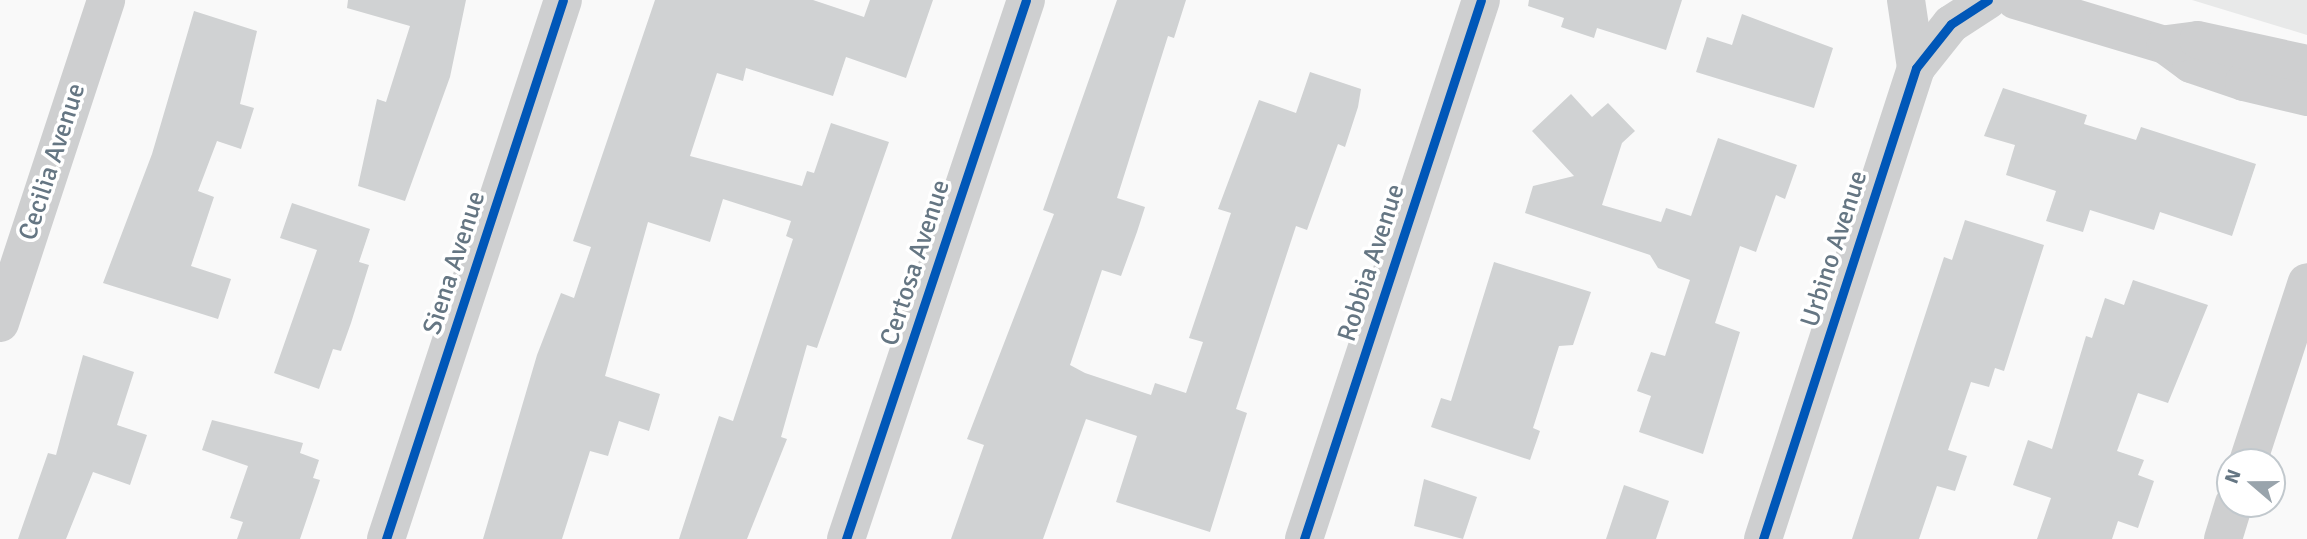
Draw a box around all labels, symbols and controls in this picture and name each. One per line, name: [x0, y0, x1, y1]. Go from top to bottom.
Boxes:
street label: Cecilia Avenue: [13, 80, 93, 244]
street label: Urbino Avenue: [1795, 167, 1875, 331]
street label: Certosa Avenue: [874, 176, 958, 350]
street label: Robbia Avenue: [1332, 180, 1412, 346]
street label: Siena Avenue: [417, 187, 493, 339]
north arrow: [2216, 448, 2286, 518]
text: N: [2220, 466, 2247, 487]

